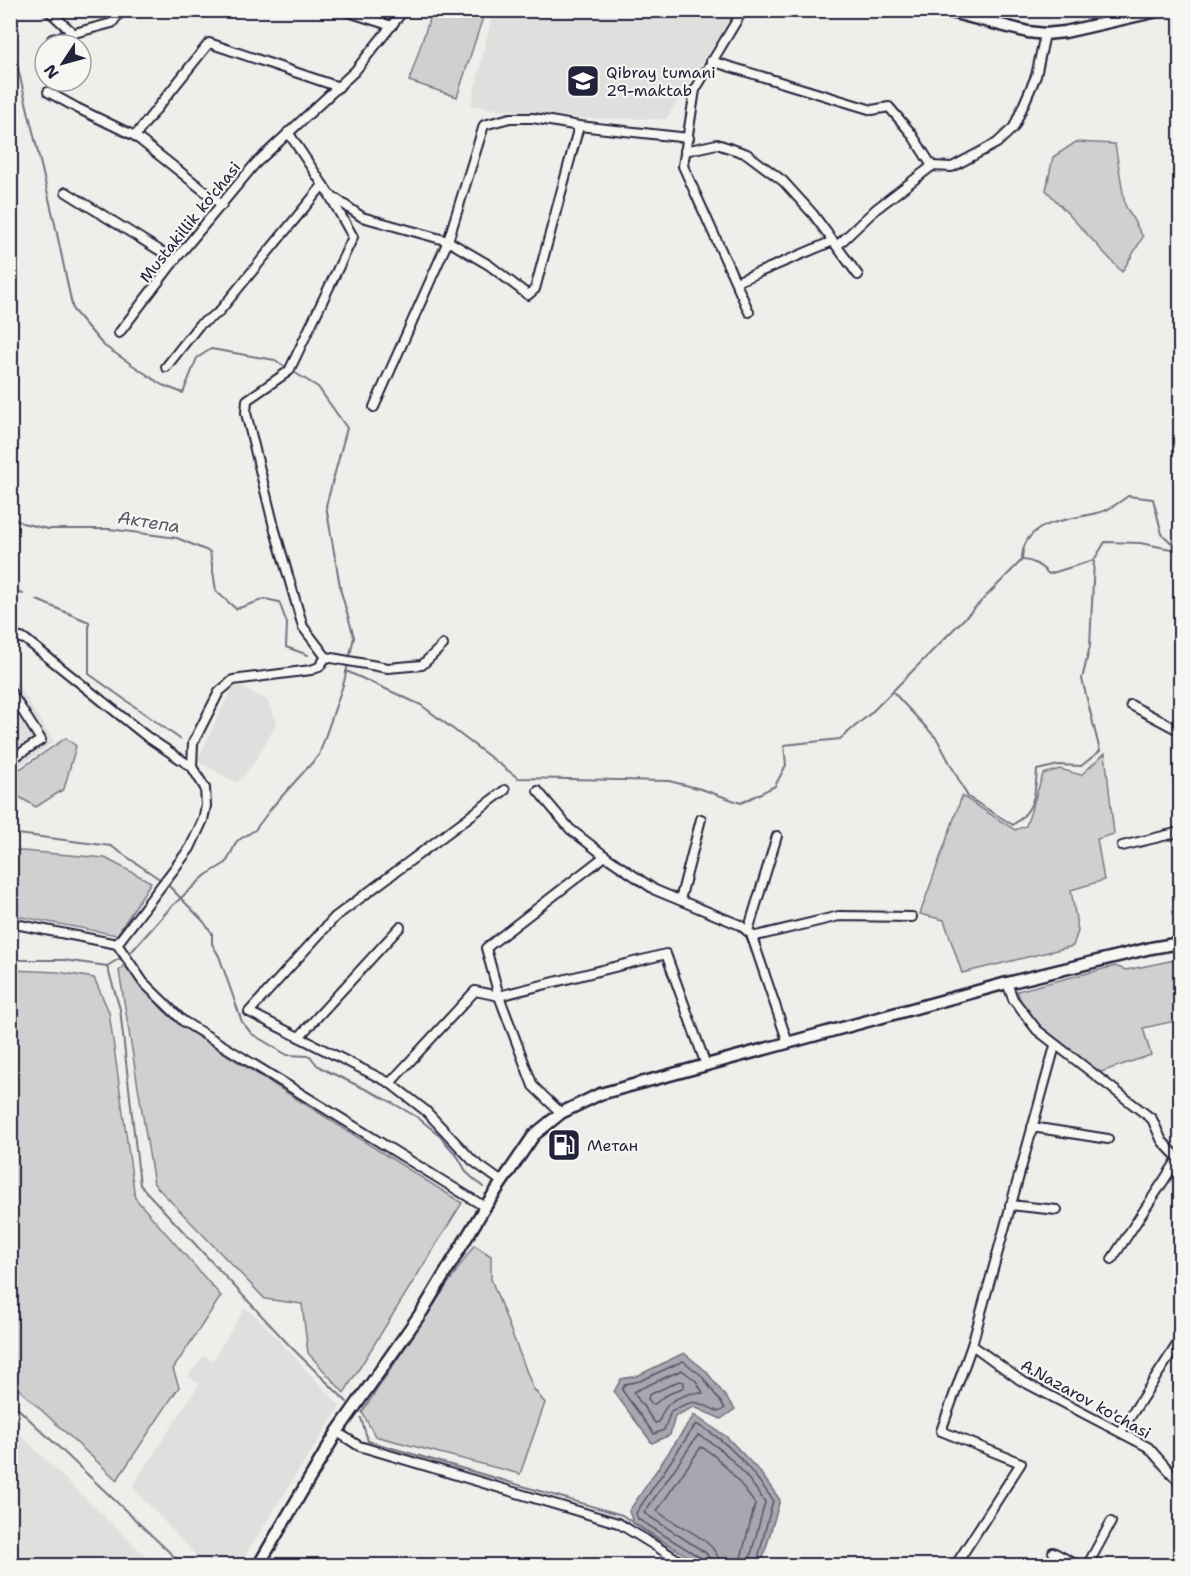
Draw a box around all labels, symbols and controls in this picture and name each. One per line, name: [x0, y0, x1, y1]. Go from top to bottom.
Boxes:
north arrow: [33, 33, 93, 93]
text: N: [39, 60, 63, 83]
place label: Qibray tumani 29-maktab: [606, 62, 716, 101]
school or university icon: Qibray tumani 29-maktab: [565, 63, 601, 99]
street label: Mustakillik ko'chasi: [135, 157, 245, 287]
water label: Актепа: [116, 505, 182, 539]
fuel station icon: Метан: [546, 1127, 582, 1163]
place label: Метан: [587, 1135, 638, 1156]
street label: A.Nazarov ko'chasi: [1017, 1354, 1155, 1444]

